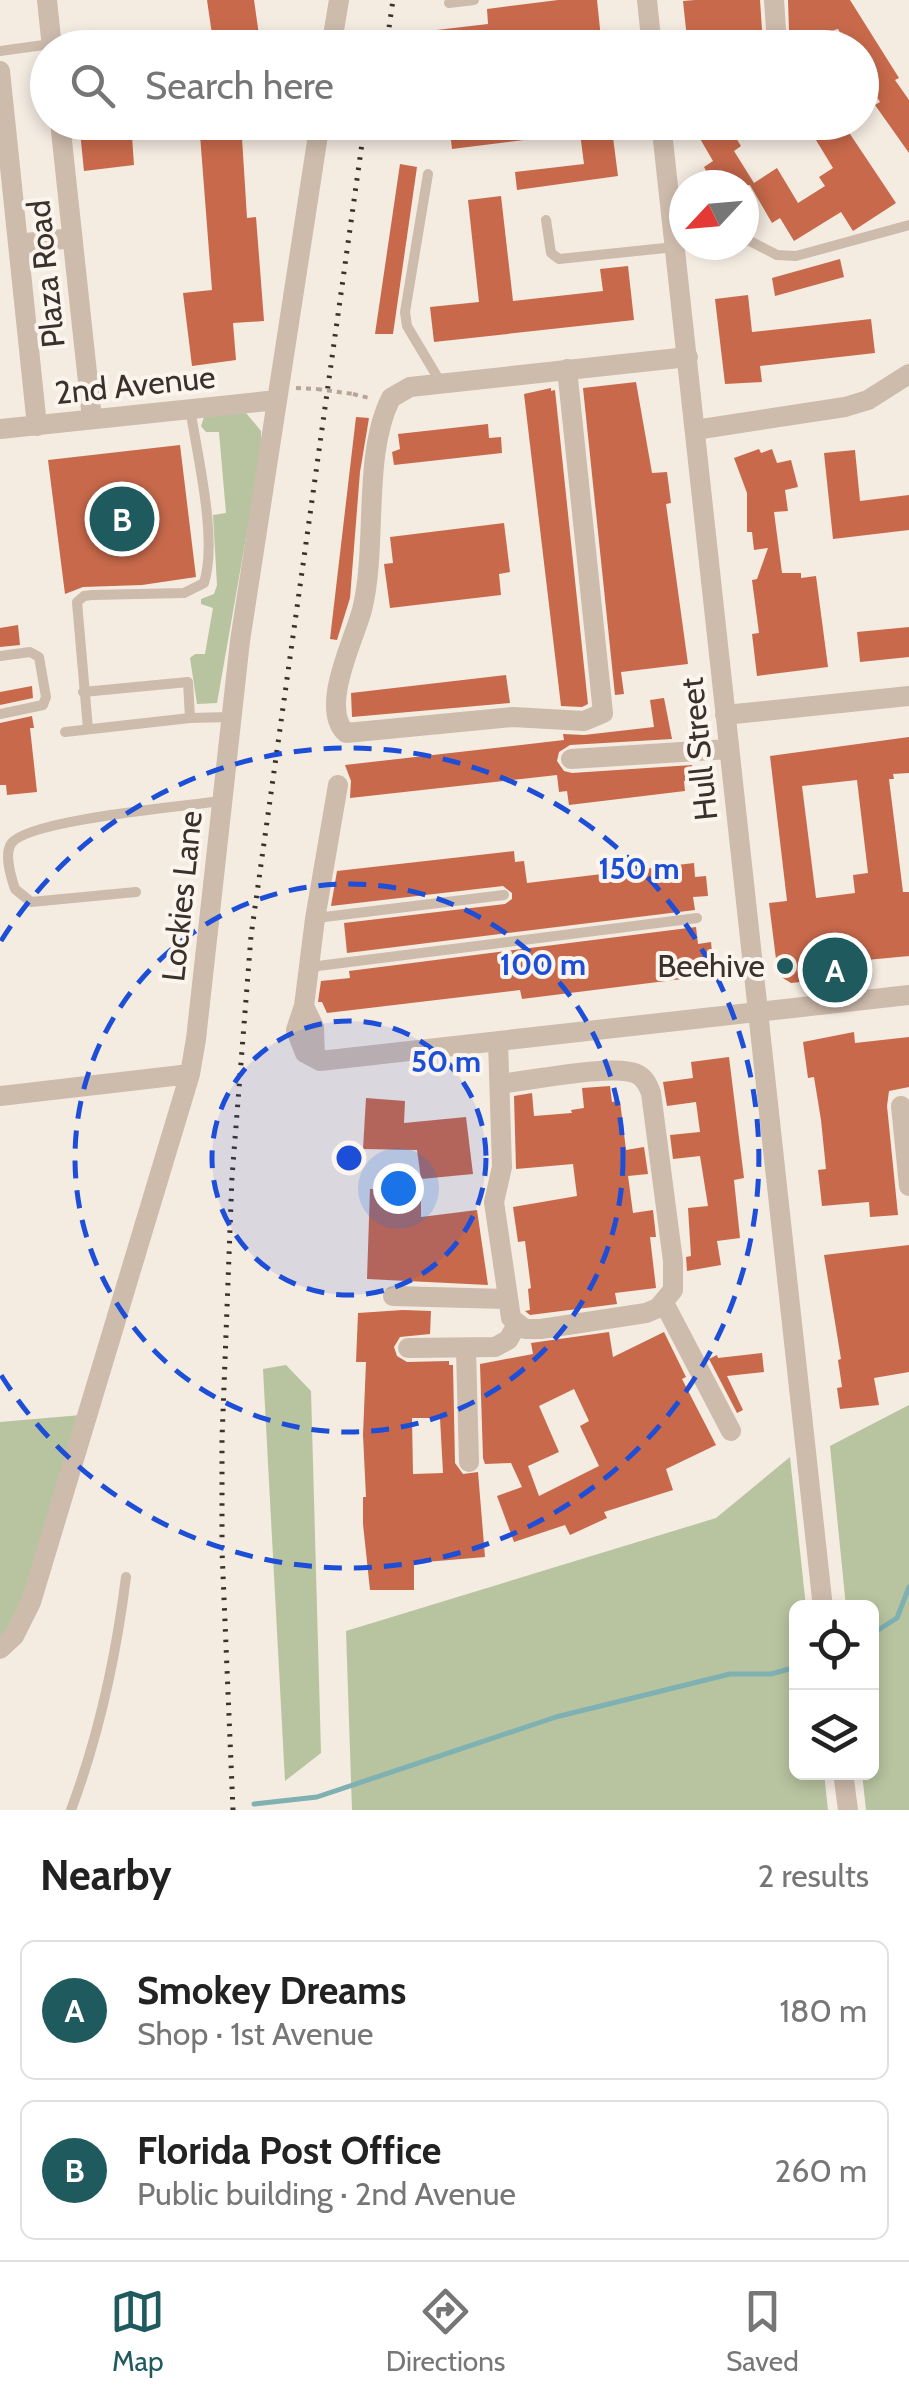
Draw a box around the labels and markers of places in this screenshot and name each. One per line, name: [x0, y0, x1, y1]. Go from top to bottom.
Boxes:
pin: B: [90, 482, 154, 556]
pin: A: [802, 932, 868, 1008]
place label: Beehive: [657, 946, 765, 985]
marker: Beehive: [774, 955, 796, 977]
centre of rings: [331, 1140, 367, 1176]

